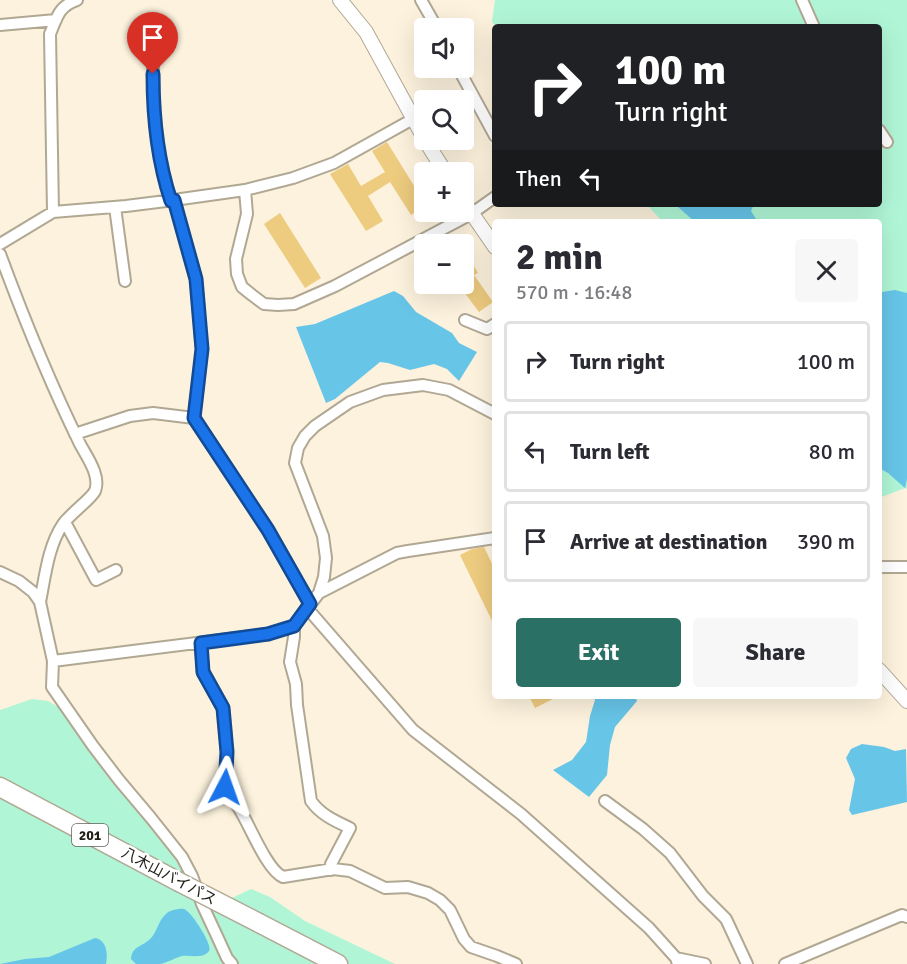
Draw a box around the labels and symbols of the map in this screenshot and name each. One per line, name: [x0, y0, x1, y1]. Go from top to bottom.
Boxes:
pin: [127, 12, 178, 74]
position arrow: [193, 755, 257, 819]
road number: 201: [72, 824, 108, 846]
street label: 八木山バイパス: [119, 843, 219, 909]

